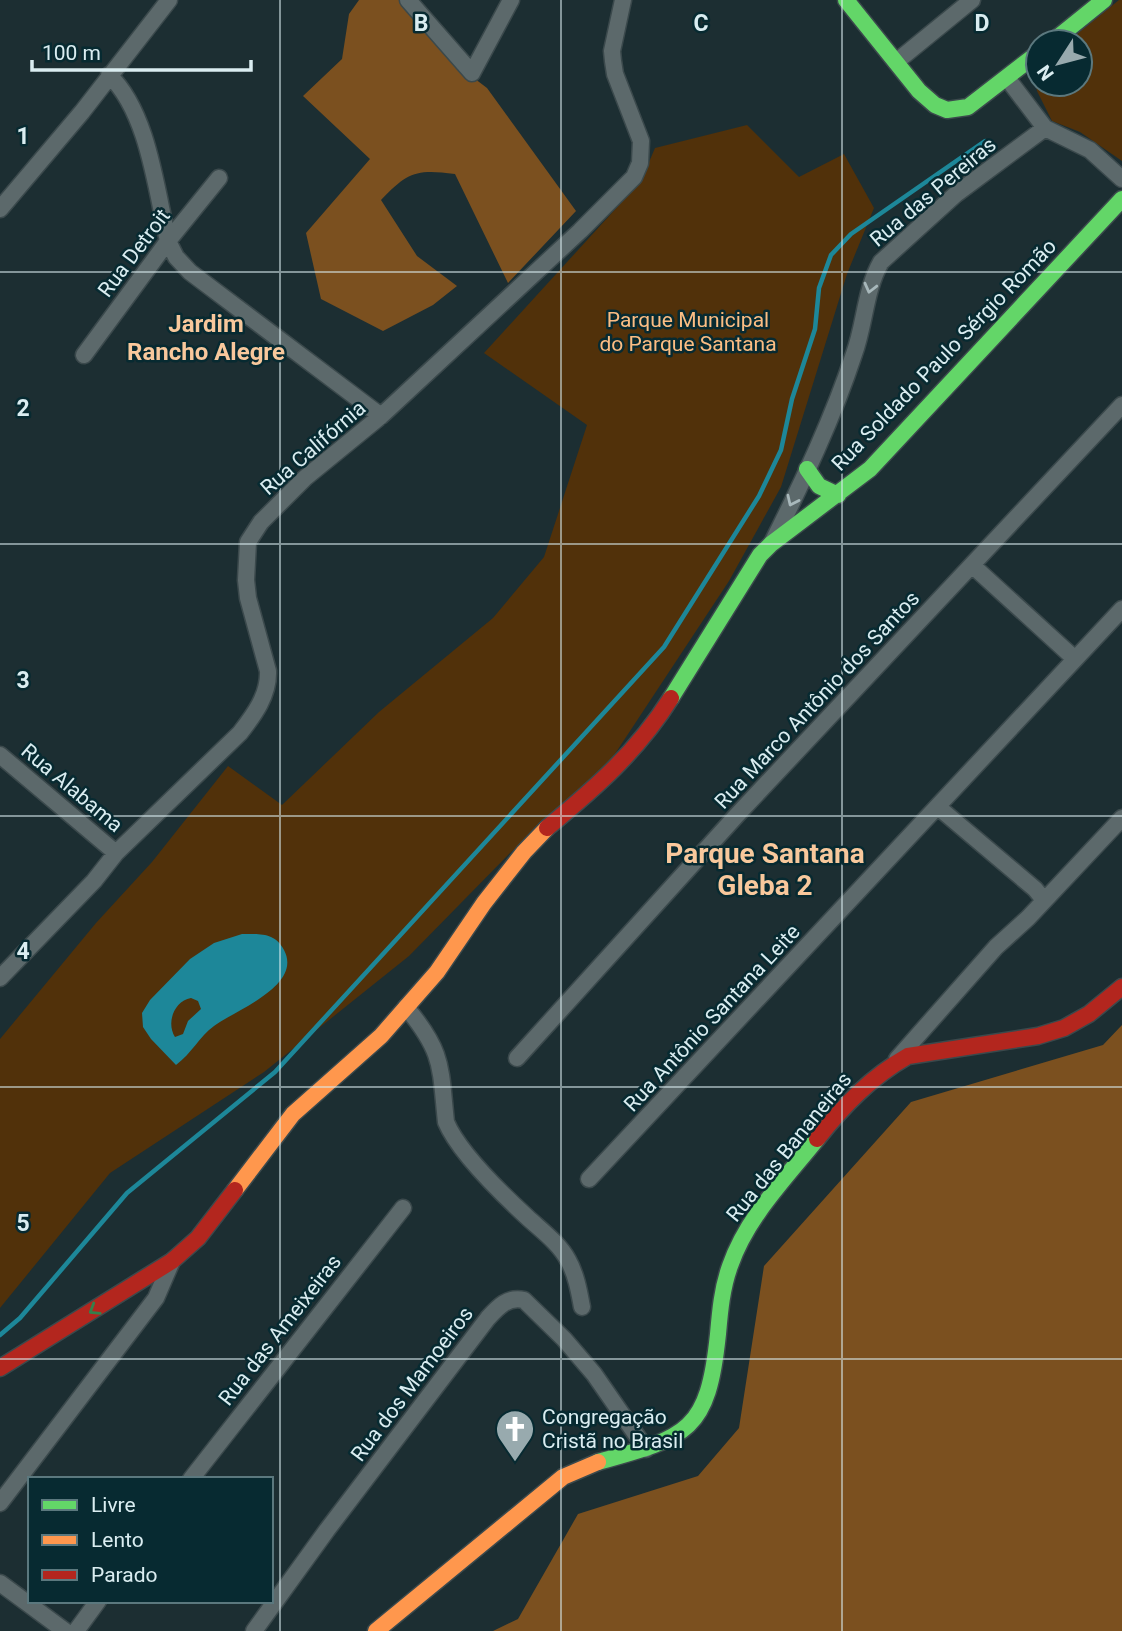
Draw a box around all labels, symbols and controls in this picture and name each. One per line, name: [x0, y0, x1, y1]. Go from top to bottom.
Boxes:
text: B: [414, 10, 428, 37]
text: C: [693, 10, 709, 37]
text: D: [975, 10, 989, 37]
scale bar: [32, 28, 250, 72]
north arrow: [1024, 28, 1094, 98]
text: 100 m: [42, 41, 101, 65]
text: N: [1032, 61, 1059, 85]
text: 1: [16, 123, 30, 150]
street label: Rua das Pereiras: [865, 132, 1001, 252]
street label: Rua Detroit: [93, 204, 175, 302]
street label: Rua Soldado Paulo Sérgio Romão: [827, 234, 1061, 476]
one-way arrow: [864, 282, 878, 294]
park label: Parque Municipal do Parque Santana: [599, 308, 777, 356]
district label: Jardim Rancho Alegre: [127, 310, 285, 366]
text: 2: [16, 395, 30, 422]
street label: Rua Califórnia: [256, 396, 370, 500]
one-way arrow: [787, 494, 801, 506]
street label: Rua Marco Antônio dos Santos: [710, 586, 924, 814]
text: 3: [16, 667, 30, 694]
street label: Rua Alabama: [17, 739, 127, 837]
district label: Parque Santana Gleba 2: [665, 837, 865, 902]
street label: Rua Antônio Santana Leite: [619, 920, 805, 1116]
text: 4: [16, 938, 30, 965]
street label: Rua das Bananeiras: [722, 1068, 856, 1226]
text: 5: [16, 1210, 30, 1237]
street label: Rua das Ameixeiras: [214, 1250, 346, 1410]
one-way arrow: [88, 1301, 101, 1314]
street label: Rua dos Mamoeiros: [346, 1302, 478, 1466]
place label: Congregação Cristã no Brasil: [542, 1405, 683, 1453]
church icon: Congregação Cristã no Brasil: [494, 1408, 536, 1463]
legend: [28, 1477, 273, 1603]
text: Livre: [91, 1493, 136, 1517]
text: Lento: [91, 1528, 144, 1552]
text: Parado: [91, 1563, 158, 1587]

